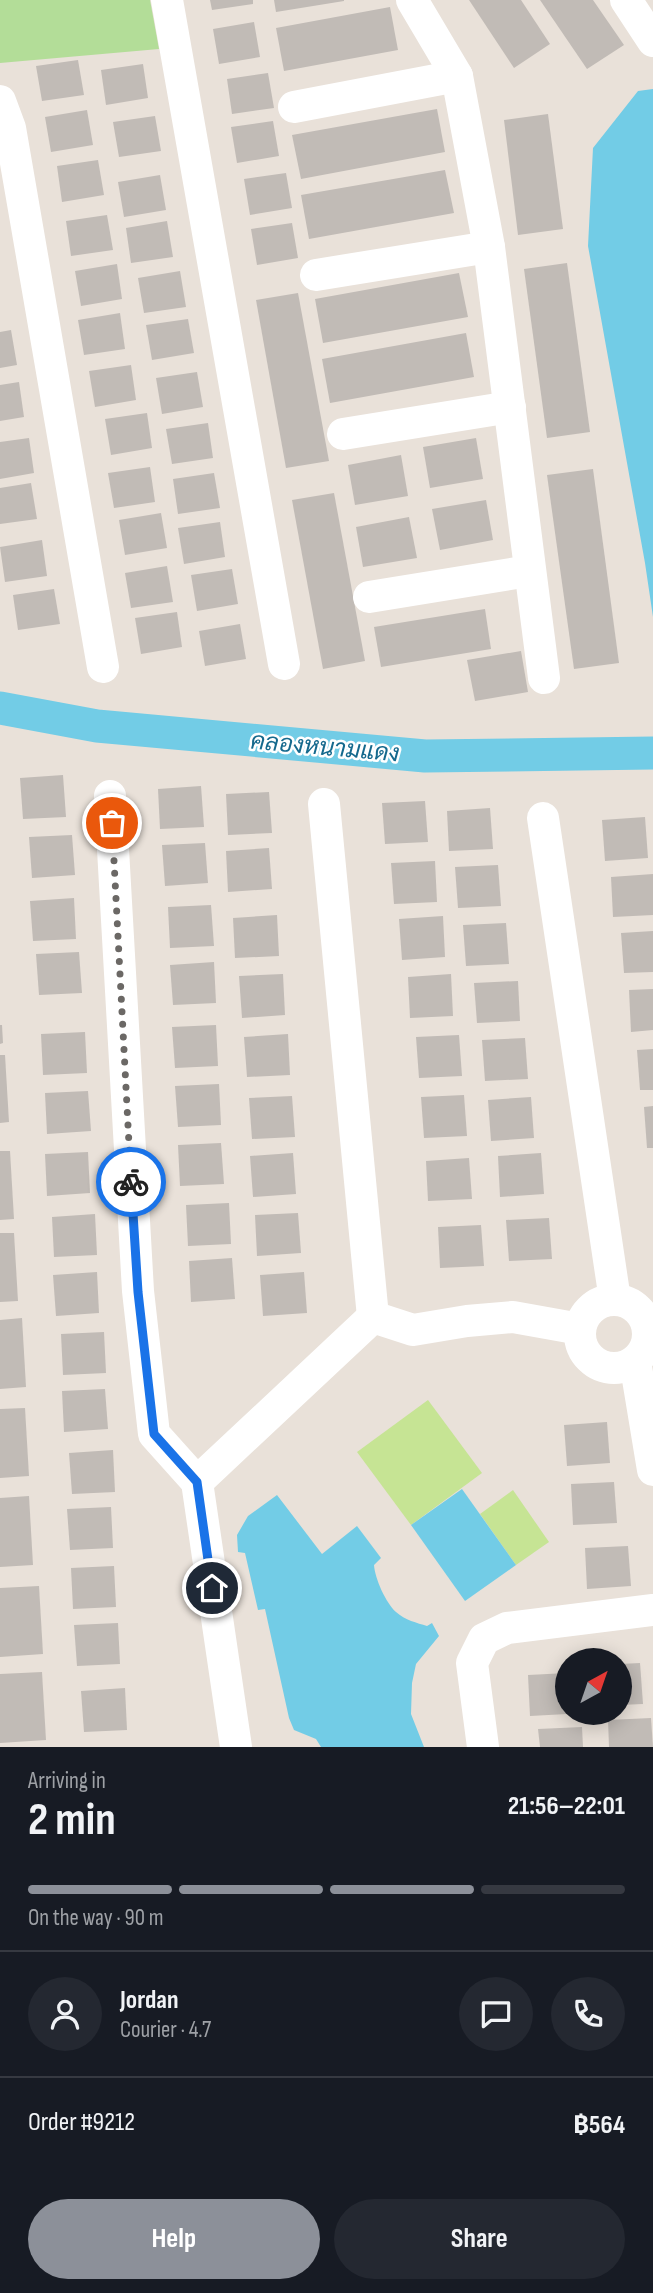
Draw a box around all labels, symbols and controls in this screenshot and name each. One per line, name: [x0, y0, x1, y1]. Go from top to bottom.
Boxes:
water label: คลองหนามแดง: [249, 727, 401, 768]
pin: [82, 793, 142, 853]
icon: bag: [93, 804, 131, 842]
courier: [96, 1147, 166, 1217]
icon: bike: [112, 1163, 150, 1201]
pin: [182, 1558, 242, 1618]
icon: home: [193, 1569, 231, 1607]
north arrow: [555, 1648, 632, 1726]
map controls: [555, 1648, 632, 1725]
text: Arriving in: [28, 1767, 106, 1795]
text: 21:56–22:01: [508, 1791, 625, 1822]
text: 2 min: [28, 1793, 116, 1848]
text: On the way · 90 m: [28, 1904, 163, 1932]
button: person: [28, 1977, 102, 2051]
button: chat: [459, 1977, 533, 2051]
button: phone: [551, 1977, 625, 2051]
text: Jordan: [120, 1985, 178, 2016]
text: Courier · 4.7: [120, 2016, 211, 2044]
text: Order #9212: [28, 2107, 135, 2138]
text: ฿564: [573, 2110, 625, 2141]
button: Help: [28, 2199, 320, 2279]
button: Share: [334, 2199, 625, 2279]

